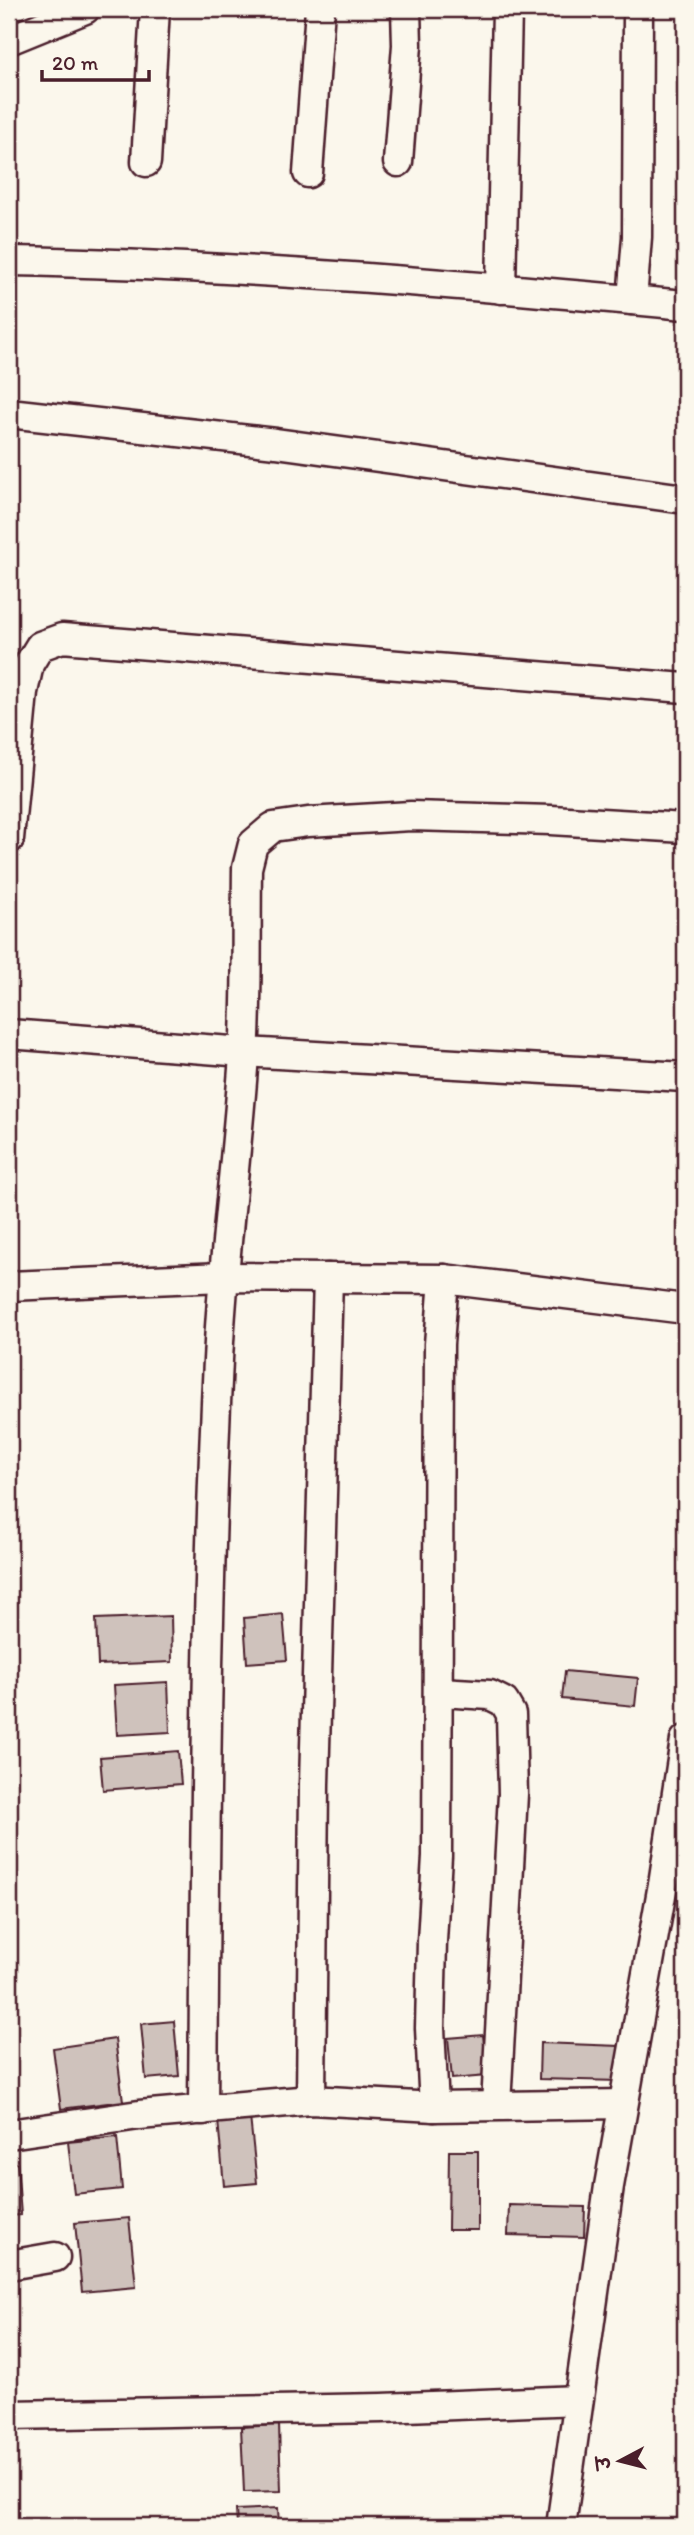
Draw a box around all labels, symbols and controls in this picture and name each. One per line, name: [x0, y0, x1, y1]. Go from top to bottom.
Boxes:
scale bar: [42, 38, 149, 82]
text: 20 m: [52, 50, 99, 75]
north arrow: [586, 2426, 656, 2496]
text: उ: [591, 2453, 616, 2473]

